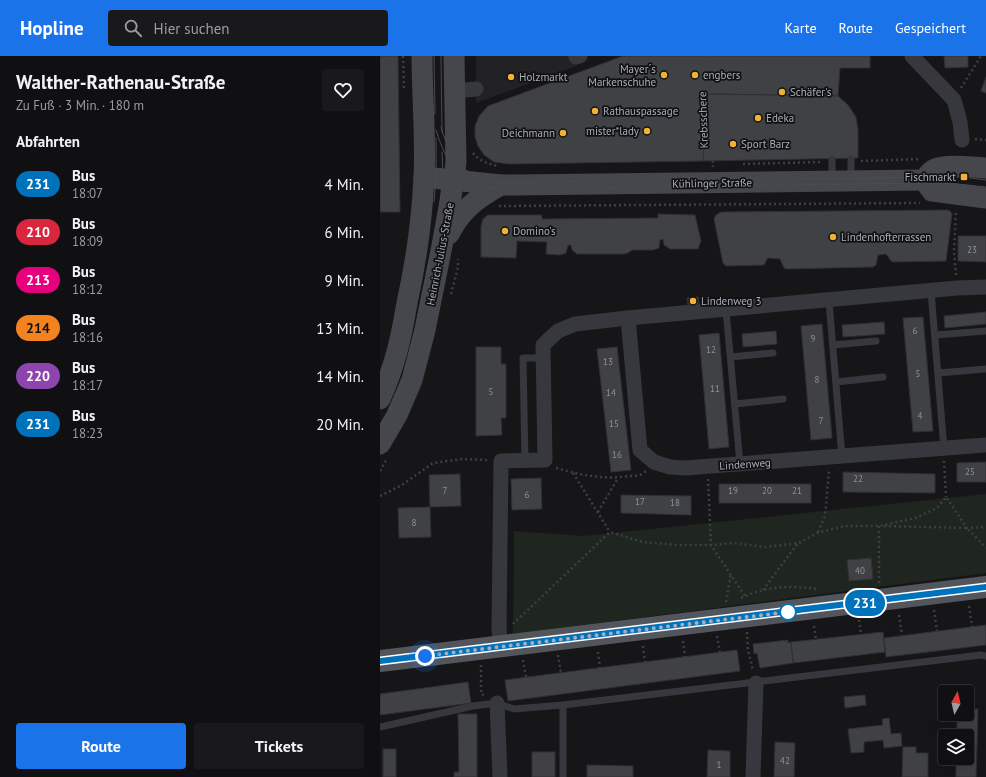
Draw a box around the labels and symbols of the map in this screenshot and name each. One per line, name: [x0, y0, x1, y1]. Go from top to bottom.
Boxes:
place label: Mayer´s Markenschuhe: [588, 62, 656, 89]
place label: engbers: [703, 68, 741, 82]
place label: Holzmarkt: [519, 70, 568, 84]
marker: Mayer´s Markenschuhe: [659, 70, 669, 80]
marker: engbers: [690, 70, 700, 80]
marker: Holzmarkt: [506, 72, 516, 82]
place label: Schäfer's: [790, 85, 832, 99]
marker: Schäfer's: [777, 87, 787, 97]
street label: Krebsschere: [695, 91, 711, 149]
place label: Rathauspassage: [603, 104, 679, 118]
marker: Rathauspassage: [590, 106, 600, 116]
place label: Edeka: [766, 111, 794, 125]
marker: Edeka: [753, 113, 763, 123]
place label: mister*lady: [586, 124, 640, 138]
place label: Deichmann: [502, 126, 555, 140]
marker: mister*lady: [642, 126, 652, 136]
marker: Deichmann: [558, 128, 568, 138]
place label: Sport Barz: [741, 137, 790, 151]
marker: Sport Barz: [728, 139, 738, 149]
place label: Fischmarkt: [905, 170, 956, 184]
marker: Fischmarkt: [959, 172, 969, 182]
street label: Kühlinger Straße: [672, 175, 752, 191]
street label: Heinrich-Julius-Straße: [423, 201, 457, 307]
place label: Domino's: [513, 224, 556, 238]
marker: Domino's: [500, 226, 510, 236]
place label: Lindenhofterrassen: [841, 230, 931, 244]
marker: Lindenhofterrassen: [828, 232, 838, 242]
house number: 23: [967, 244, 977, 255]
place label: Lindenweg 3: [701, 294, 761, 308]
marker: Lindenweg 3: [688, 296, 698, 306]
house number: 6: [913, 325, 918, 336]
house number: 9: [811, 333, 816, 344]
house number: 12: [706, 344, 716, 355]
house number: 13: [603, 356, 613, 367]
house number: 5: [916, 368, 921, 379]
house number: 8: [815, 374, 820, 385]
house number: 11: [710, 383, 720, 394]
house number: 5: [489, 386, 494, 397]
house number: 14: [606, 387, 616, 398]
house number: 4: [918, 410, 923, 421]
house number: 7: [819, 415, 824, 426]
house number: 15: [609, 418, 619, 429]
house number: 16: [612, 449, 622, 460]
street label: Lindenweg: [719, 455, 771, 473]
house number: 25: [965, 466, 975, 477]
house number: 22: [853, 473, 863, 484]
house number: 7: [443, 485, 448, 496]
house number: 19: [728, 485, 738, 496]
house number: 20: [762, 485, 772, 496]
house number: 21: [792, 485, 802, 496]
house number: 6: [525, 489, 530, 500]
house number: 17: [635, 496, 645, 507]
house number: 18: [670, 497, 680, 508]
house number: 8: [412, 517, 417, 528]
house number: 40: [855, 565, 865, 576]
line badge: 231: [842, 590, 888, 616]
unlabelled marker: [779, 603, 797, 621]
your location: [415, 646, 435, 666]
north arrow: [938, 685, 974, 721]
house number: 42: [780, 755, 790, 766]
house number: 1: [717, 759, 722, 770]

